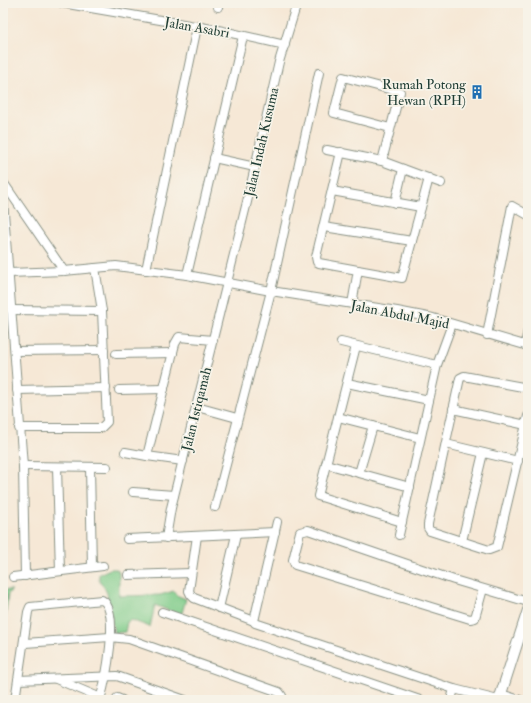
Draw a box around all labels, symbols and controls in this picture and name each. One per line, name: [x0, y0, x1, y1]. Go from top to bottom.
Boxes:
street label: Jalan Asabri: [162, 13, 231, 42]
place label: Rumah Potong Hewan (RPH): [382, 76, 467, 109]
building icon: Rumah Potong Hewan (RPH): [469, 84, 485, 100]
street label: Jalan Indah Kusuma: [240, 85, 282, 199]
street label: Jalan Abdul Majid: [348, 296, 451, 332]
street label: Jalan Istiqamah: [178, 365, 215, 454]

